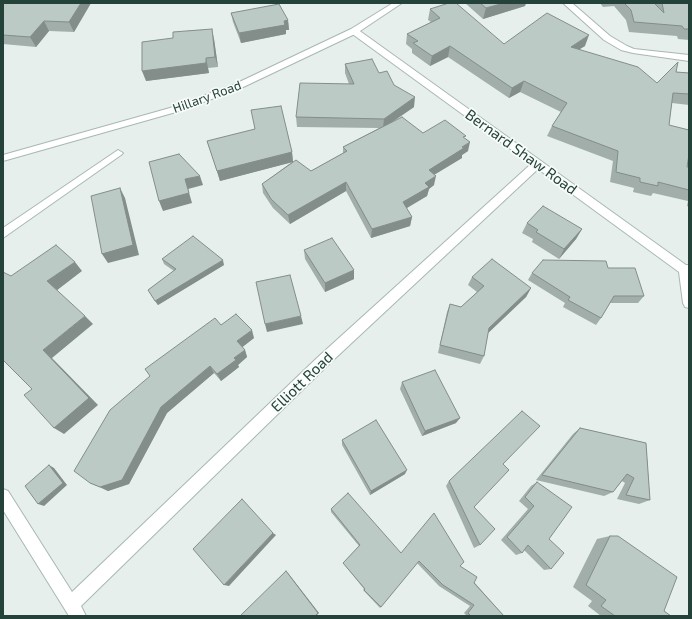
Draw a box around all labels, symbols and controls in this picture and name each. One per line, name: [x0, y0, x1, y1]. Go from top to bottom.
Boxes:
street label: Hillary Road: [171, 77, 243, 117]
street label: Bernard Shaw Road: [462, 105, 580, 199]
street label: Elliott Road: [267, 348, 337, 416]

